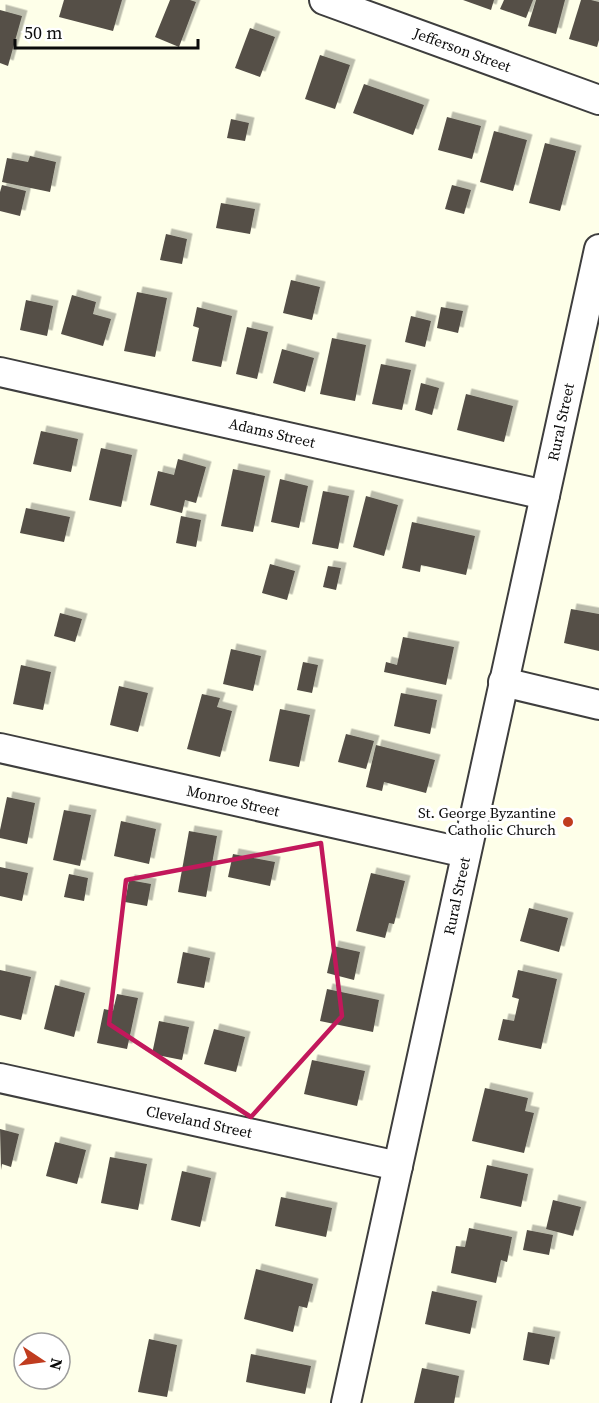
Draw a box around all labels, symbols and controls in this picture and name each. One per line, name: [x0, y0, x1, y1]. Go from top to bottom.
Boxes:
scale bar: [15, 12, 198, 50]
text: 50 m: [24, 20, 62, 45]
street label: Jefferson Street: [410, 22, 514, 77]
street label: Rural Street: [542, 381, 579, 463]
street label: Adams Street: [227, 412, 317, 453]
street label: Monroe Street: [185, 780, 282, 821]
place label: St. George Byzantine Catholic Church: [418, 802, 556, 840]
marker: St. George Byzantine Catholic Church: [561, 815, 575, 829]
street label: Rural Street: [438, 855, 475, 937]
street label: Cleveland Street: [144, 1100, 254, 1143]
north arrow: [12, 1331, 72, 1391]
text: N: [45, 1356, 69, 1373]

